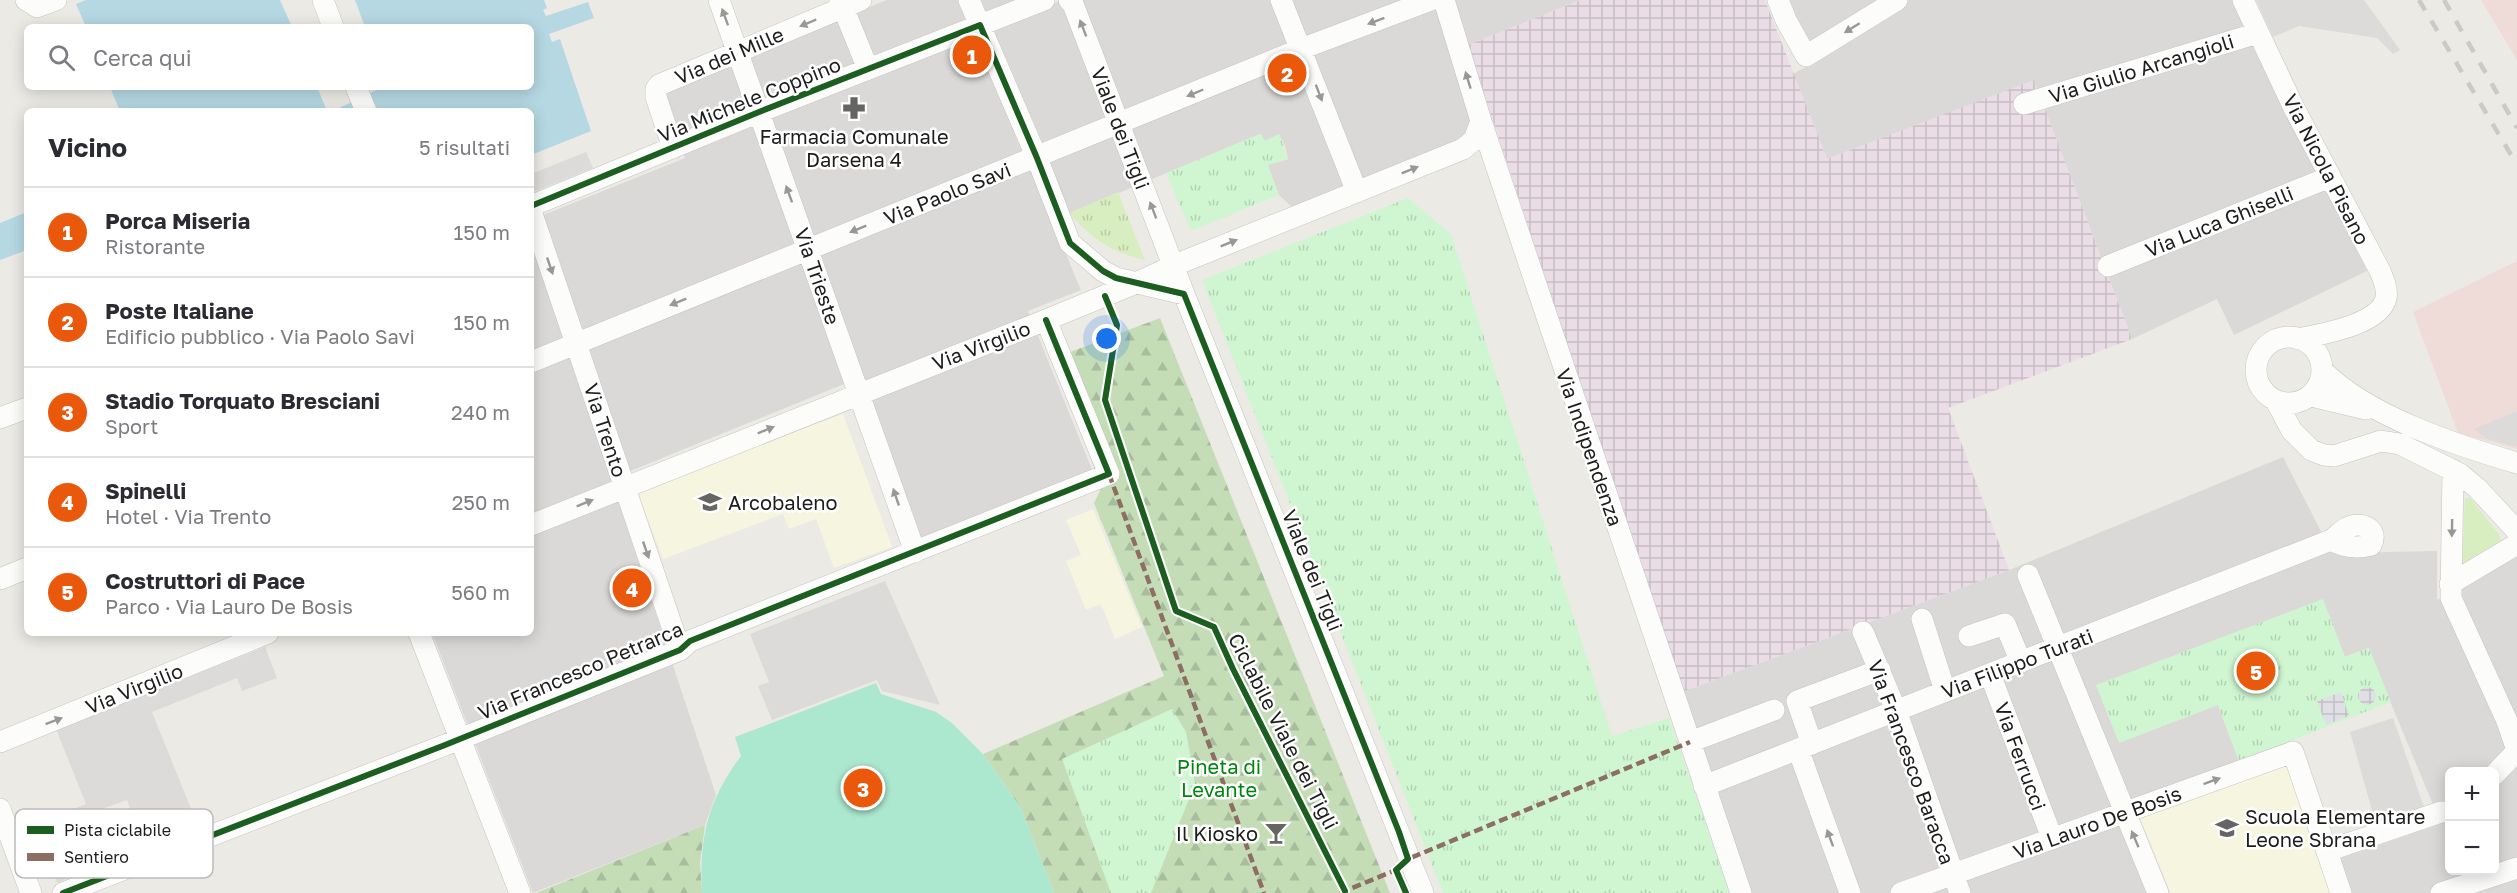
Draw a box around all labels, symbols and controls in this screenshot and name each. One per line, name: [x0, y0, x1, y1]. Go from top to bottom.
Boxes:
one-way arrow: [720, 8, 730, 26]
one-way arrow: [1367, 16, 1385, 26]
one-way arrow: [798, 18, 816, 28]
one-way arrow: [1078, 19, 1088, 37]
street label: Via dei Mille: [671, 21, 787, 89]
one-way arrow: [1844, 23, 1860, 34]
search box: [24, 24, 534, 90]
street label: Via Giulio Arcangioli: [2046, 28, 2236, 108]
pin: 1: [952, 32, 992, 78]
icon: search: [45, 41, 78, 74]
text: Cerca qui: [93, 44, 192, 71]
pin: 2: [1268, 50, 1306, 96]
street label: Via Michele Coppino: [654, 51, 844, 147]
street label: Viale dei Tigli: [1087, 64, 1155, 192]
one-way arrow: [1463, 71, 1472, 89]
one-way arrow: [1314, 84, 1324, 102]
one-way arrow: [1186, 88, 1204, 98]
street label: Via Nicola Pisano: [2279, 90, 2375, 248]
pharmacy icon: Farmacia Comunale Darsena 4: [841, 95, 867, 121]
place label: Farmacia Comunale Darsena 4: [760, 124, 948, 171]
text: Vicino: [48, 132, 127, 163]
text: 5 risultati: [419, 135, 510, 159]
street label: Via Paolo Savi: [880, 157, 1014, 229]
one-way arrow: [1401, 165, 1419, 174]
street label: Via Luca Ghiselli: [2141, 180, 2297, 262]
one-way arrow: [783, 185, 793, 203]
one-way arrow: [1148, 201, 1157, 219]
text: Porca Miseria: [105, 207, 250, 234]
text: 1: [62, 220, 73, 244]
text: 150 m: [454, 220, 510, 244]
one-way arrow: [849, 224, 867, 234]
street label: Via Trieste: [790, 225, 846, 327]
text: Ristorante: [105, 234, 205, 258]
one-way arrow: [1220, 238, 1238, 247]
one-way arrow: [546, 257, 555, 275]
text: Poste Italiane: [105, 297, 254, 324]
one-way arrow: [668, 297, 686, 307]
text: 2: [61, 310, 74, 334]
text: 150 m: [454, 310, 510, 334]
street label: Via Virgilio: [929, 315, 1033, 375]
text: Edificio pubblico · Via Paolo Savi: [105, 324, 415, 348]
your location: [1092, 324, 1121, 353]
street label: Via Indipendenza: [1552, 365, 1628, 529]
street label: Via Trento: [580, 380, 632, 480]
text: Stadio Torquato Bresciani: [105, 387, 380, 414]
text: 3: [61, 400, 74, 424]
text: 240 m: [451, 400, 510, 424]
text: Sport: [105, 414, 158, 438]
one-way arrow: [757, 425, 775, 434]
text: Spinelli: [105, 477, 186, 504]
one-way arrow: [890, 488, 900, 506]
school or university icon: Arcobaleno: [697, 489, 723, 515]
text: 4: [61, 490, 74, 514]
text: 250 m: [452, 490, 510, 514]
place label: Arcobaleno: [728, 490, 838, 514]
one-way arrow: [576, 498, 594, 507]
text: Hotel · Via Trento: [105, 504, 271, 528]
street label: Viale dei Tigli: [1278, 506, 1348, 634]
one-way arrow: [2447, 519, 2457, 538]
one-way arrow: [642, 541, 652, 559]
pin: 4: [612, 566, 652, 610]
text: Costruttori di Pace: [105, 567, 305, 594]
text: 5: [61, 580, 74, 604]
text: 560 m: [451, 580, 510, 604]
text: Parco · Via Lauro De Bosis: [105, 594, 353, 618]
street label: Via Francesco Petrarca: [474, 616, 686, 724]
street label: Via Filippo Turati: [1938, 623, 2096, 703]
street label: Ciclabile Viale dei Tigli: [1224, 629, 1344, 833]
pin: 5: [2236, 648, 2276, 694]
street label: Via Francesco Baracca: [1864, 656, 1960, 868]
street label: Via Virgilio: [82, 658, 186, 718]
street label: Via Ferrucci: [1990, 699, 2052, 813]
one-way arrow: [46, 715, 64, 725]
park label: Pineta di Levante: [1177, 754, 1261, 801]
pin: 3: [844, 766, 882, 810]
map controls: [2445, 767, 2499, 875]
button: +: [2445, 767, 2499, 821]
one-way arrow: [2204, 775, 2222, 785]
street label: Via Lauro De Bosis: [2010, 780, 2184, 864]
place label: Scuola Elementare Leone Sbrana: [2245, 804, 2425, 851]
legend: [15, 809, 213, 878]
school or university icon: Scuola Elementare Leone Sbrana: [2214, 815, 2240, 841]
text: Pista ciclabile: [64, 820, 171, 840]
bar icon: Il Kiosko: [1263, 820, 1289, 846]
place label: Il Kiosko: [1176, 821, 1258, 845]
button: −: [2445, 821, 2499, 875]
one-way arrow: [1825, 829, 1835, 847]
one-way arrow: [2130, 830, 2139, 848]
text: Sentiero: [64, 847, 129, 867]

